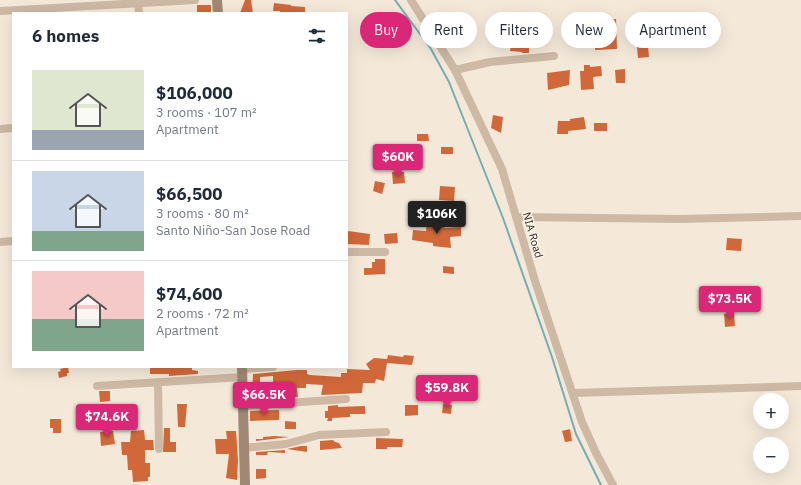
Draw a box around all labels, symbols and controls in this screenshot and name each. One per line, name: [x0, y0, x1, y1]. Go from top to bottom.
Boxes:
chip: Buy: [360, 12, 412, 48]
chip: Rent: [420, 12, 477, 48]
chip: Filters: [485, 12, 553, 48]
chip: New: [561, 12, 617, 48]
chip: Apartment: [625, 12, 721, 48]
text: 6 homes: [32, 25, 99, 47]
icon: filters: [306, 25, 328, 47]
text: $106,000: [156, 82, 233, 104]
icon: home: [64, 86, 112, 134]
text: 3 rooms · 107 m²: [156, 104, 257, 121]
text: Apartment: [156, 121, 219, 138]
pin: $60K: [374, 144, 422, 178]
text: $60K: [382, 148, 414, 165]
text: $66,500: [156, 183, 223, 205]
icon: home: [64, 187, 112, 235]
pin: $106K: [409, 201, 465, 235]
text: 3 rooms · 80 m²: [156, 205, 249, 222]
text: $106K: [417, 205, 457, 222]
street label: NIA Road: [520, 210, 546, 260]
text: Santo Niño-San Jose Road: [156, 222, 310, 239]
text: $74,600: [156, 283, 223, 305]
pin: $73.5K: [697, 286, 763, 320]
icon: home: [64, 287, 112, 335]
text: $73.5K: [708, 290, 752, 307]
text: 2 rooms · 72 m²: [156, 305, 249, 322]
text: Apartment: [156, 322, 219, 339]
pin: $59.8K: [414, 375, 480, 409]
text: $59.8K: [425, 379, 469, 396]
pin: $66.5K: [231, 382, 297, 416]
text: $66.5K: [242, 386, 286, 403]
map controls: [753, 393, 789, 473]
button: +: [753, 393, 789, 429]
pin: $74.6K: [74, 404, 140, 438]
text: $74.6K: [85, 408, 129, 425]
button: −: [753, 437, 789, 473]

